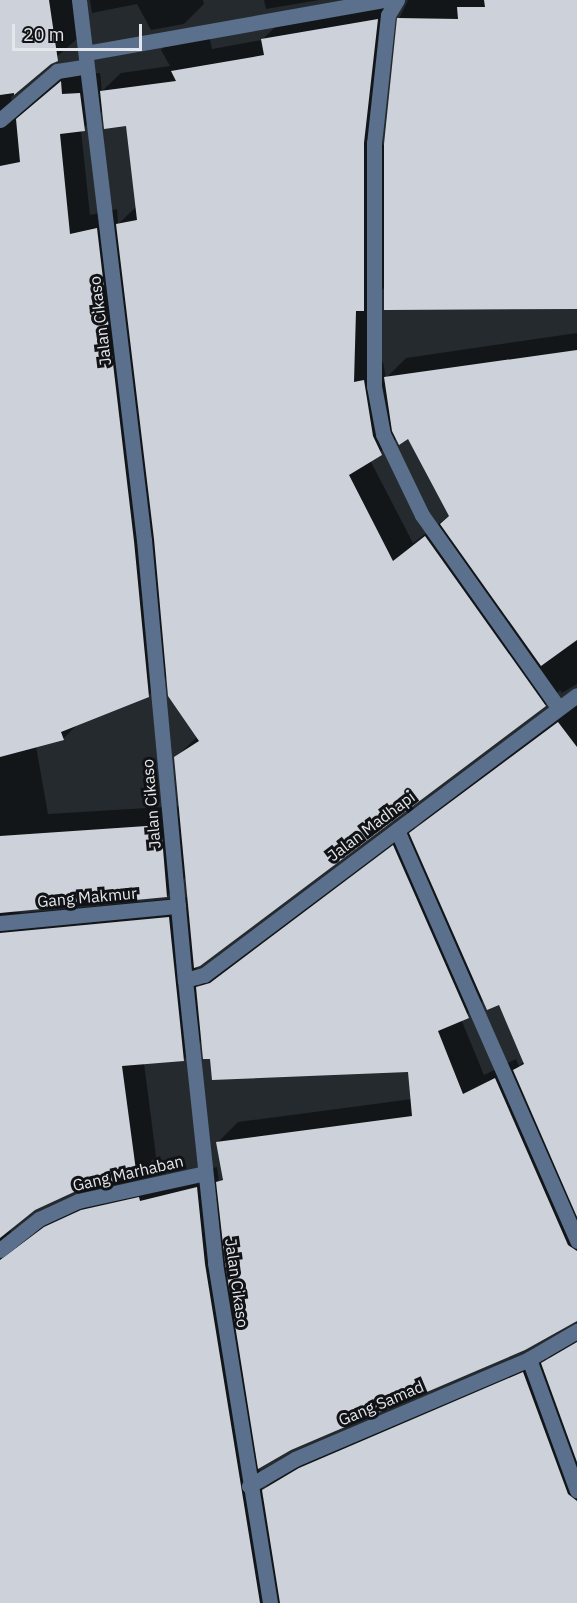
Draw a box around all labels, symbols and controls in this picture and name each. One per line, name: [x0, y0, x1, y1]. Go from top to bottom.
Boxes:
scale bar: [15, 12, 146, 50]
text: 20 m: [23, 23, 65, 46]
street label: Jalan Cikaso: [85, 275, 115, 367]
street label: Jalan Cikaso: [138, 758, 164, 850]
street label: Jalan Madhapi: [324, 787, 418, 865]
street label: Gang Makmur: [36, 883, 138, 911]
street label: Gang Marhaban: [71, 1151, 185, 1195]
street label: Jalan Cikaso: [221, 1237, 253, 1329]
street label: Gang Samad: [336, 1376, 426, 1430]

